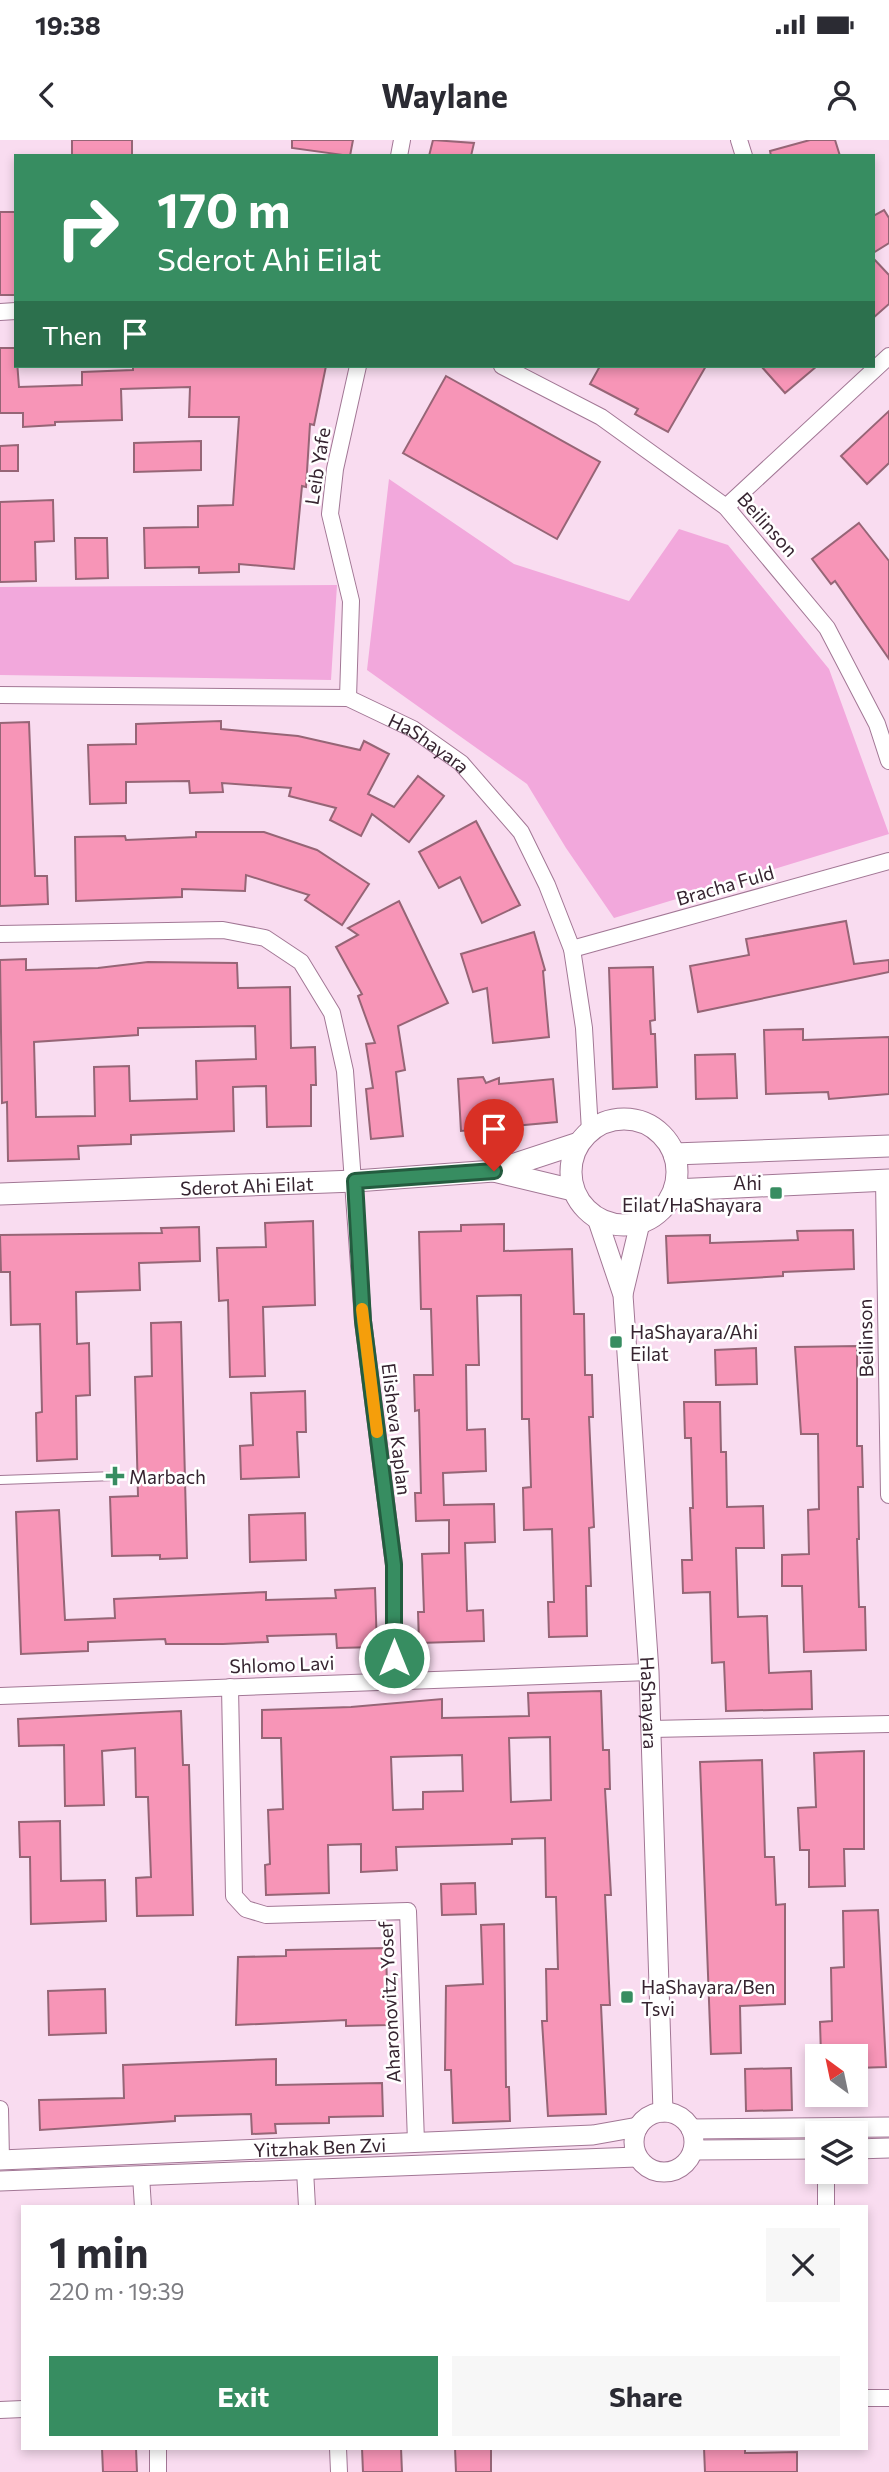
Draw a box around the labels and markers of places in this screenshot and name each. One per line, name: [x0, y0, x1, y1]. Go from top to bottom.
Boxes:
pin: [464, 1099, 524, 1171]
place label: Ahi Eilat/HaShayara: [622, 1171, 762, 1216]
marker: Ahi Eilat/HaShayara: [768, 1185, 784, 1201]
place label: HaShayara/Ahi Eilat: [630, 1320, 758, 1365]
marker: HaShayara/Ahi Eilat: [608, 1334, 624, 1350]
place label: Marbach: [129, 1465, 206, 1488]
marker: Marbach: [107, 1468, 123, 1484]
place label: HaShayara/Ben Tsvi: [641, 1975, 775, 2020]
marker: HaShayara/Ben Tsvi: [619, 1989, 635, 2005]

